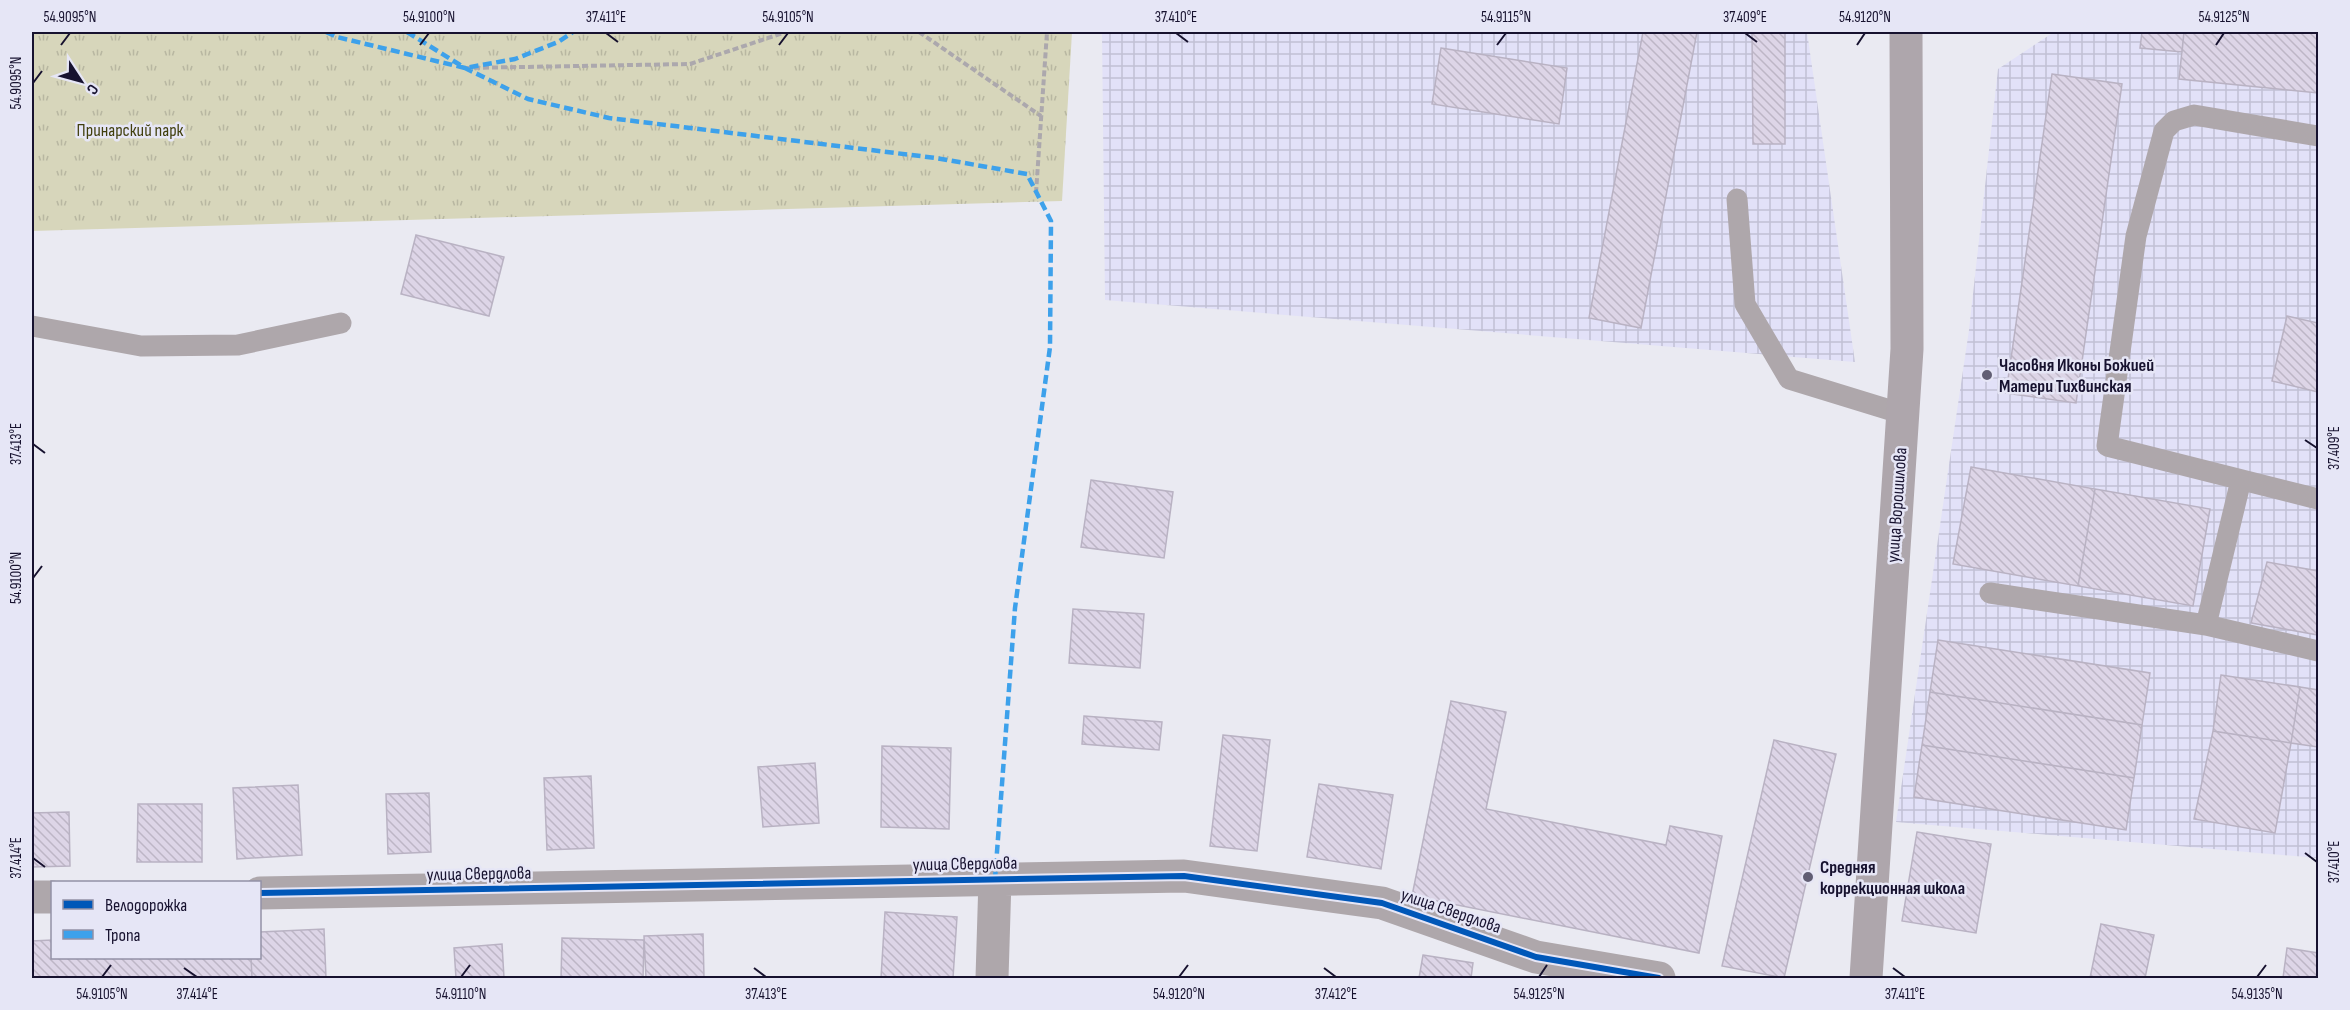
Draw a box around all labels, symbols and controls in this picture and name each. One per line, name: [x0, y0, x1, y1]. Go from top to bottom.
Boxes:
text: 54.9095°N: [44, 8, 96, 27]
text: 54.9100°N: [403, 8, 455, 27]
text: 37.411°E: [586, 8, 626, 27]
text: 54.9105°N: [762, 8, 814, 27]
text: 37.410°E: [1155, 8, 1197, 27]
text: 54.9115°N: [1481, 8, 1531, 27]
text: 37.409°E: [1723, 8, 1767, 27]
text: 54.9120°N: [1839, 8, 1891, 27]
text: 54.9125°N: [2198, 8, 2250, 27]
north arrow: [51, 51, 111, 111]
text: 54.9095°N: [7, 57, 26, 109]
text: С: [82, 80, 102, 98]
park label: Принарский парк: [77, 120, 184, 141]
place label: Часовня Иконы Божией Матери Тихвинская: [1999, 355, 2154, 397]
marker: Часовня Иконы Божией Матери Тихвинская: [1980, 368, 1994, 382]
text: 37.413°E: [7, 423, 26, 465]
text: 37.409°E: [2325, 426, 2344, 470]
street label: улица Ворошилова: [1882, 447, 1912, 563]
text: 54.9100°N: [7, 552, 26, 604]
text: 37.414°E: [7, 837, 26, 879]
text: 37.410°E: [2325, 841, 2344, 883]
street label: улица Свердлова: [913, 853, 1018, 875]
place label: Средняя коррекционная школа: [1820, 857, 1965, 899]
street label: улица Свердлова: [427, 863, 532, 885]
marker: Средняя коррекционная школа: [1801, 870, 1815, 884]
legend: [51, 881, 261, 959]
street label: улица Свердлова: [1398, 884, 1504, 938]
text: Велодорожка: [105, 895, 187, 916]
text: Тропа: [105, 925, 141, 946]
text: 54.9105°N: [76, 985, 128, 1004]
text: 37.414°E: [176, 985, 218, 1004]
text: 54.9110°N: [436, 985, 486, 1004]
text: 37.413°E: [745, 985, 787, 1004]
text: 54.9120°N: [1153, 985, 1205, 1004]
text: 37.412°E: [1315, 985, 1357, 1004]
text: 54.9125°N: [1513, 985, 1565, 1004]
text: 37.411°E: [1885, 985, 1925, 1004]
text: 54.9135°N: [2231, 985, 2283, 1004]

